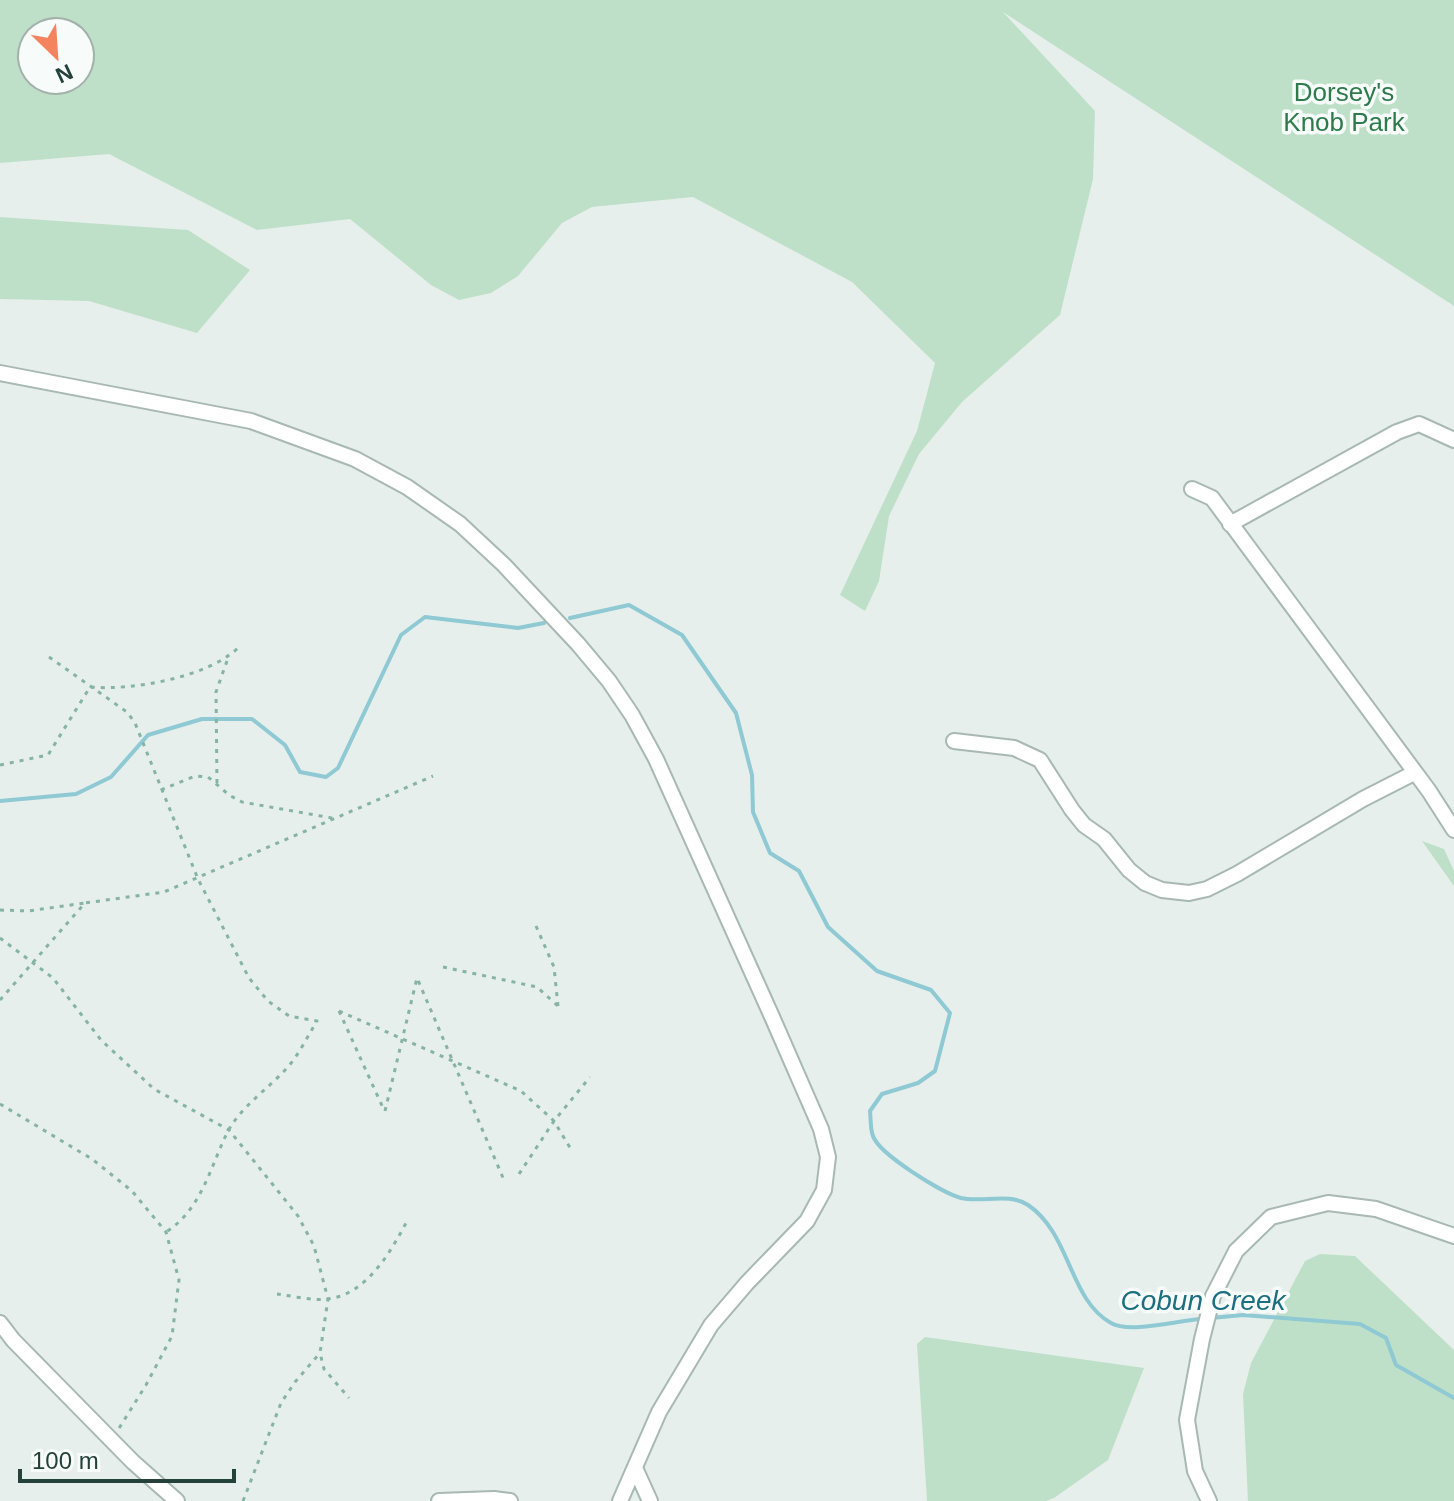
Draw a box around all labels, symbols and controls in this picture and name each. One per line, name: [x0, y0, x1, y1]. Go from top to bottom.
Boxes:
north arrow: [16, 16, 96, 96]
text: N: [52, 59, 77, 88]
park label: Dorsey's Knob Park: [1283, 77, 1406, 137]
water label: Cobun Creek: [1121, 1285, 1287, 1316]
scale bar: [20, 1433, 234, 1483]
text: 100 m: [32, 1447, 99, 1474]

